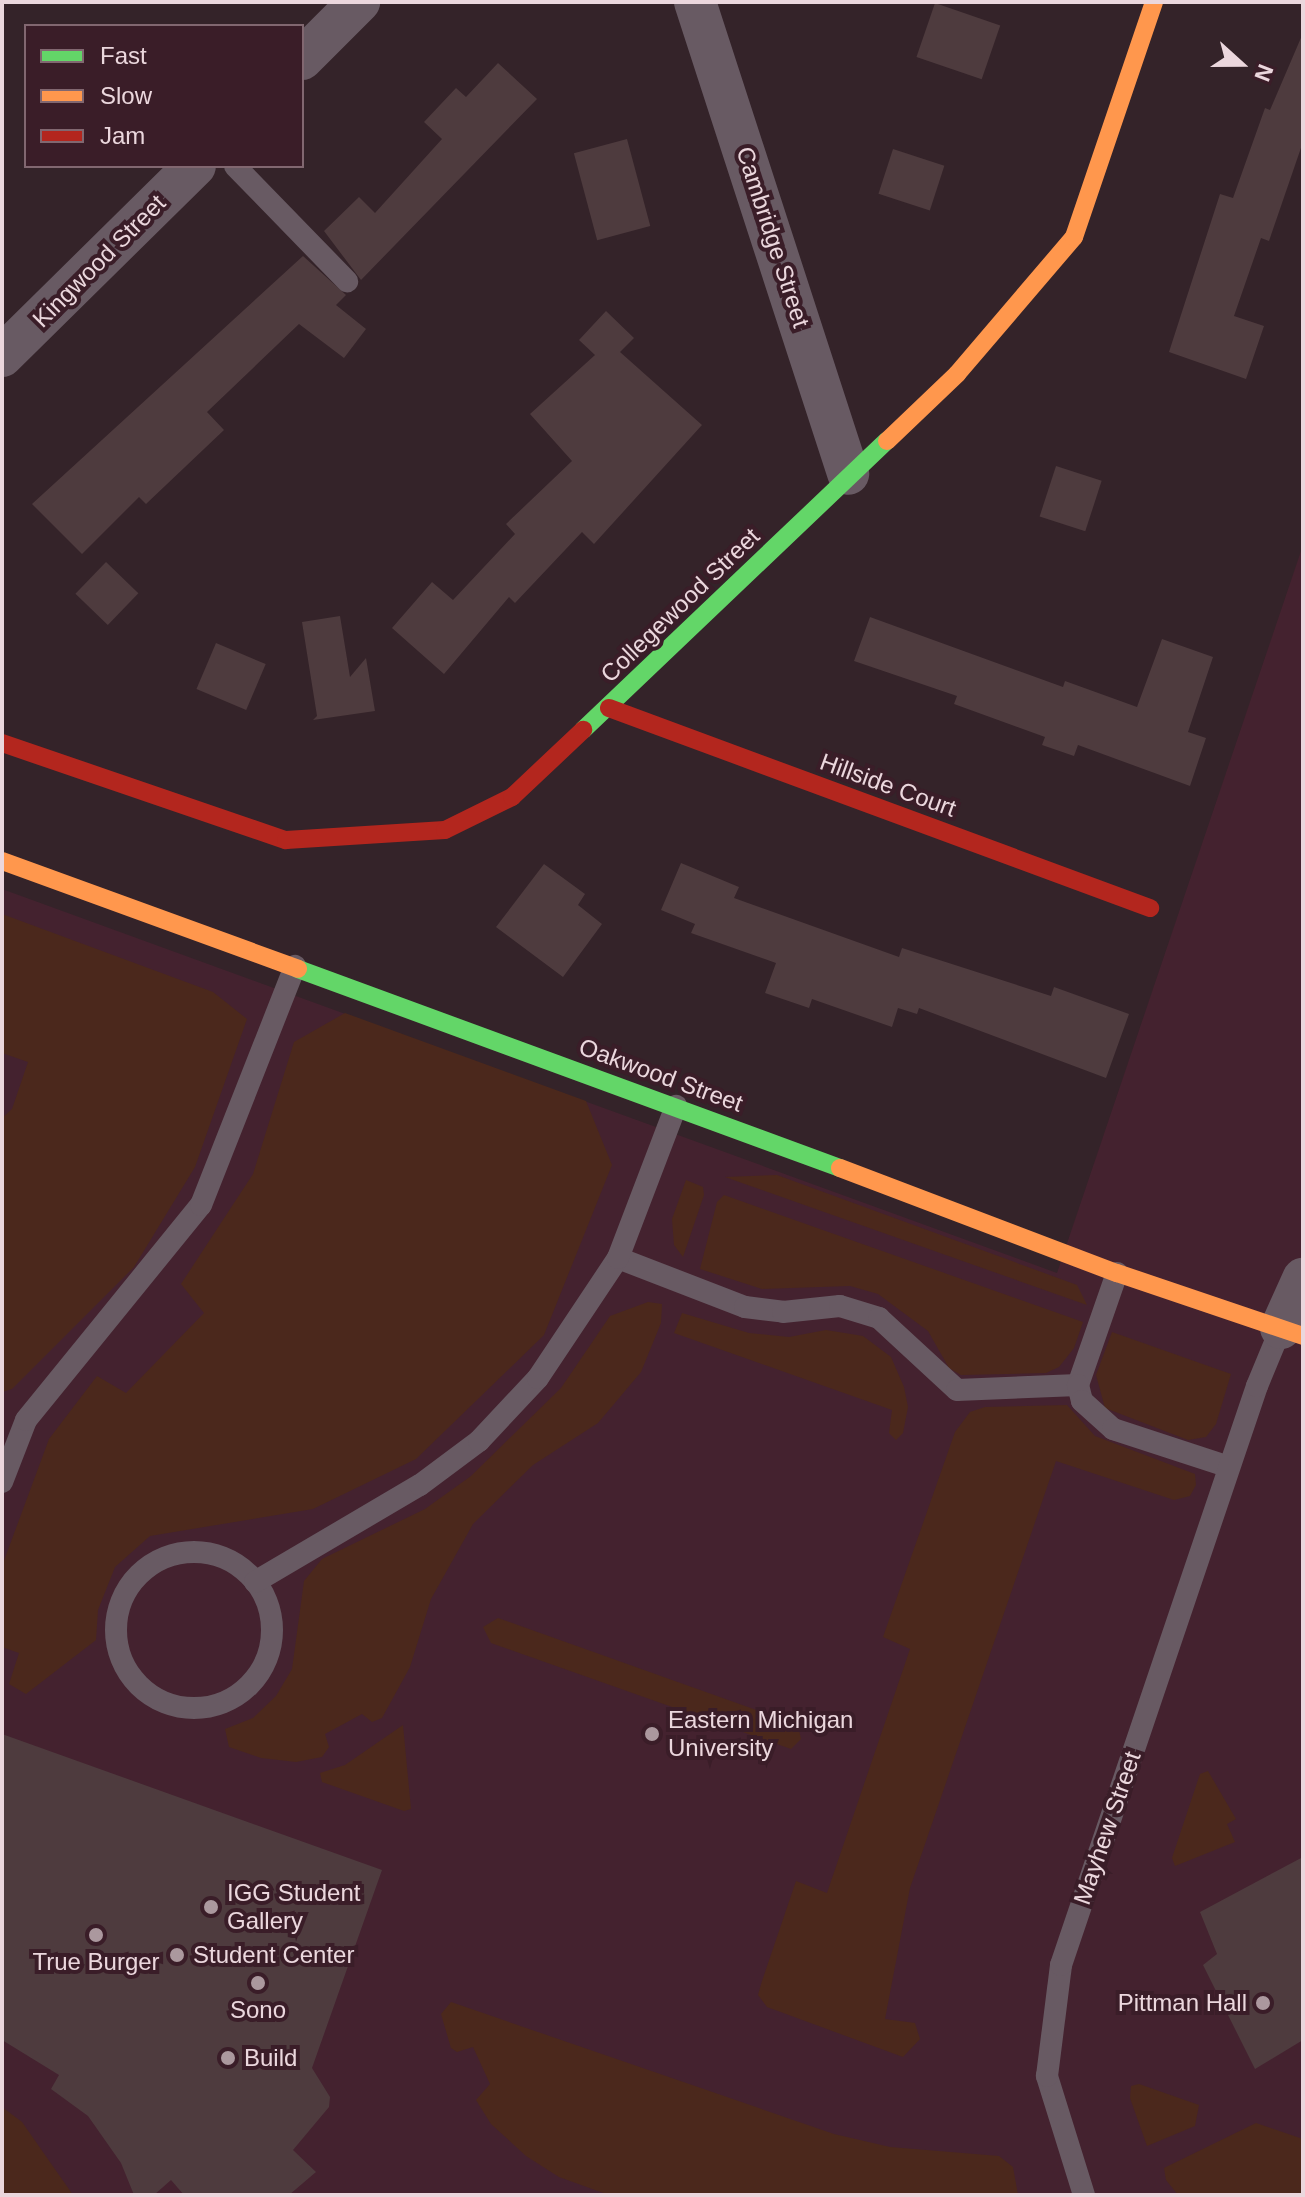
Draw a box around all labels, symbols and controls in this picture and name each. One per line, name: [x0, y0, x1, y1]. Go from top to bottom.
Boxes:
legend: [24, 24, 304, 168]
north arrow: [1201, 24, 1281, 104]
text: Fast: [100, 42, 147, 69]
text: N: [1249, 61, 1278, 85]
text: Slow: [100, 82, 152, 109]
text: Jam: [100, 122, 145, 149]
street label: Cambridge Street: [730, 143, 816, 331]
street label: Kingwood Street: [27, 189, 171, 333]
street label: Collegewood Street: [595, 522, 765, 688]
street label: Hillside Court: [816, 747, 960, 823]
street label: Oakwood Street: [575, 1032, 747, 1118]
place label: Eastern Michigan University: [668, 1706, 853, 1762]
marker: Eastern Michigan University: [643, 1725, 661, 1743]
street label: Mayhew Street: [1067, 1748, 1147, 1908]
place label: IGG Student Gallery: [227, 1879, 360, 1935]
marker: IGG Student Gallery: [202, 1898, 220, 1916]
marker: True Burger: [87, 1926, 105, 1944]
place label: Student Center: [193, 1941, 354, 1969]
marker: Student Center: [168, 1946, 186, 1964]
place label: True Burger: [32, 1948, 160, 1976]
marker: Sono: [249, 1974, 267, 1992]
place label: Pittman Hall: [1118, 1989, 1247, 2017]
marker: Pittman Hall: [1254, 1994, 1272, 2012]
place label: Sono: [230, 1996, 286, 2024]
place label: Build: [244, 2044, 297, 2072]
marker: Build: [219, 2049, 237, 2067]

